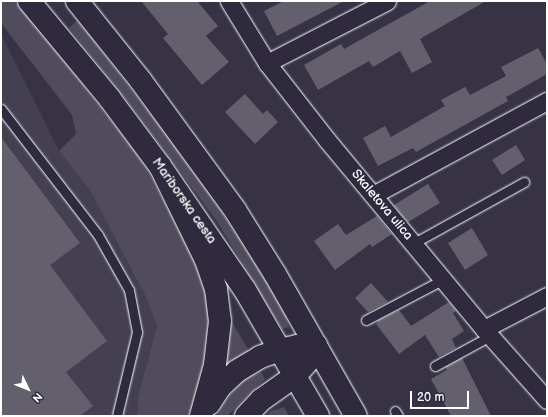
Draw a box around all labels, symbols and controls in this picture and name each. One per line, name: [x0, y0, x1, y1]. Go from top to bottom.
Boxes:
street label: Mariborska cesta: [149, 155, 219, 247]
street label: Skaletova ulica: [348, 167, 416, 243]
north arrow: [8, 369, 48, 409]
scale bar: [412, 383, 471, 409]
text: N: [30, 390, 45, 405]
text: 20 m: [417, 390, 444, 405]

